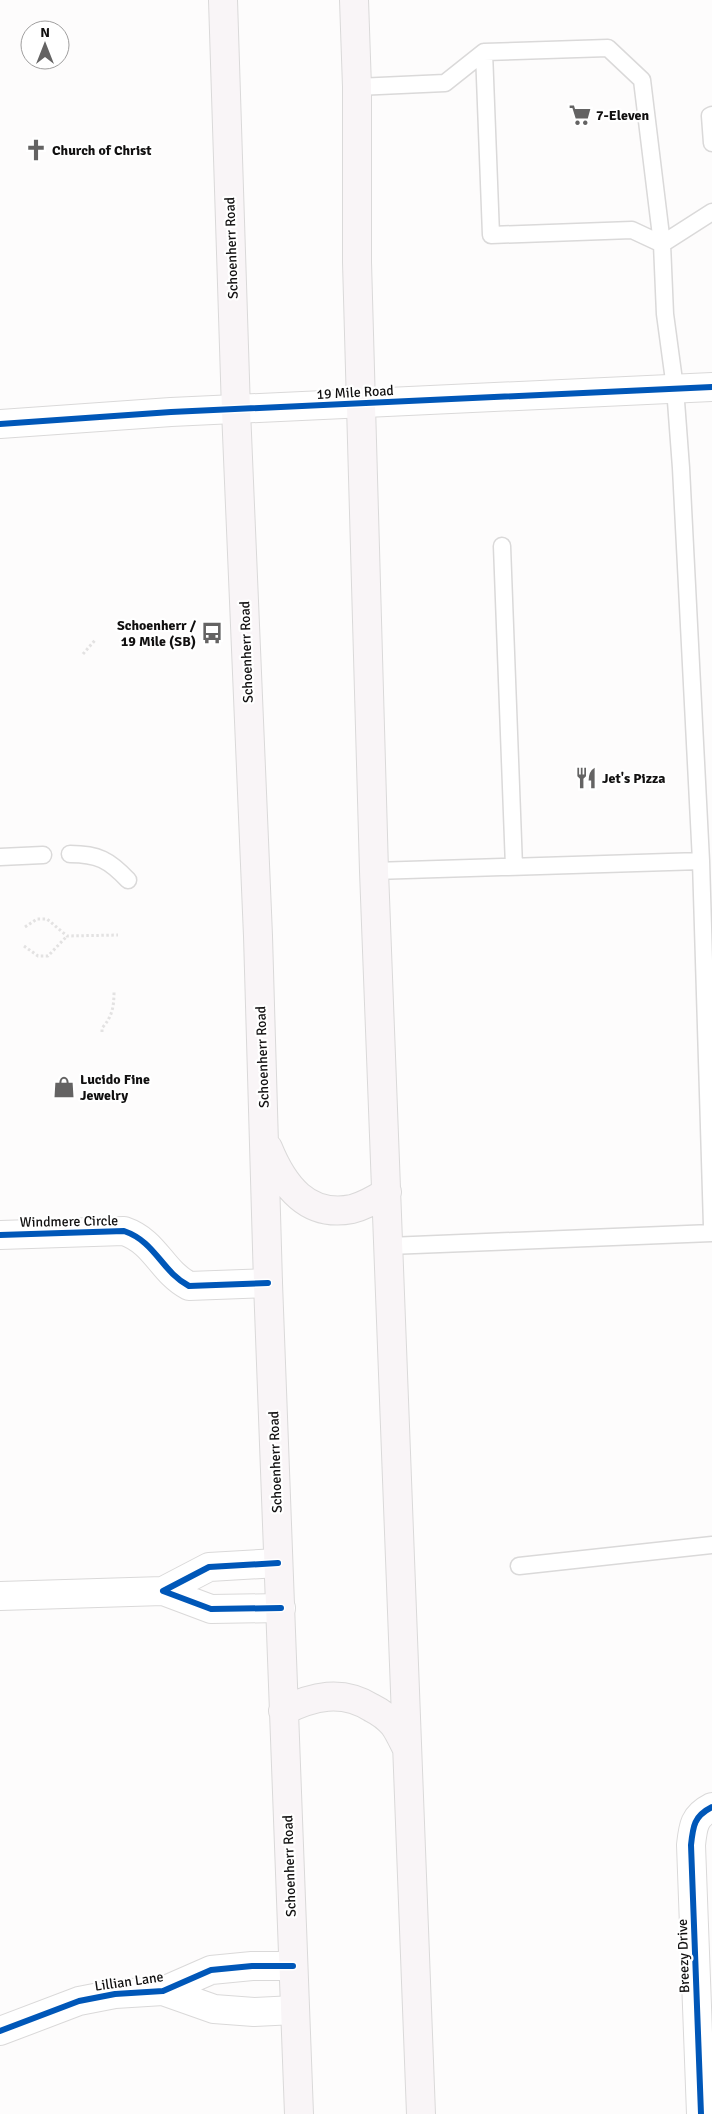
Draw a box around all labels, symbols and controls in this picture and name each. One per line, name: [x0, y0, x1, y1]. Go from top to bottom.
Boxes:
north arrow: [20, 20, 70, 70]
text: N: [40, 24, 50, 41]
supermarket icon: 7-Eleven: [567, 102, 593, 128]
place label: 7-Eleven: [596, 107, 649, 124]
church icon: Church of Christ: [23, 137, 49, 163]
place label: Church of Christ: [52, 142, 152, 159]
street label: Schoenherr Road: [221, 197, 242, 299]
street label: 19 Mile Road: [316, 382, 394, 403]
street label: Schoenherr Road: [236, 601, 257, 703]
place label: Schoenherr / 19 Mile (SB): [117, 617, 197, 650]
bus stop icon: Schoenherr / 19 Mile (SB): [199, 620, 225, 646]
restaurant icon: Jet's Pizza: [573, 765, 599, 791]
place label: Jet's Pizza: [602, 770, 666, 787]
street label: Schoenherr Road: [252, 1006, 273, 1108]
place label: Lucido Fine Jewelry: [80, 1071, 150, 1104]
shop icon: Lucido Fine Jewelry: [51, 1074, 77, 1100]
street label: Windmere Circle: [20, 1212, 118, 1231]
street label: Schoenherr Road: [265, 1411, 286, 1513]
street label: Schoenherr Road: [279, 1815, 300, 1917]
street label: Breezy Drive: [674, 1919, 693, 1993]
street label: Lillian Lane: [94, 1968, 165, 1995]

